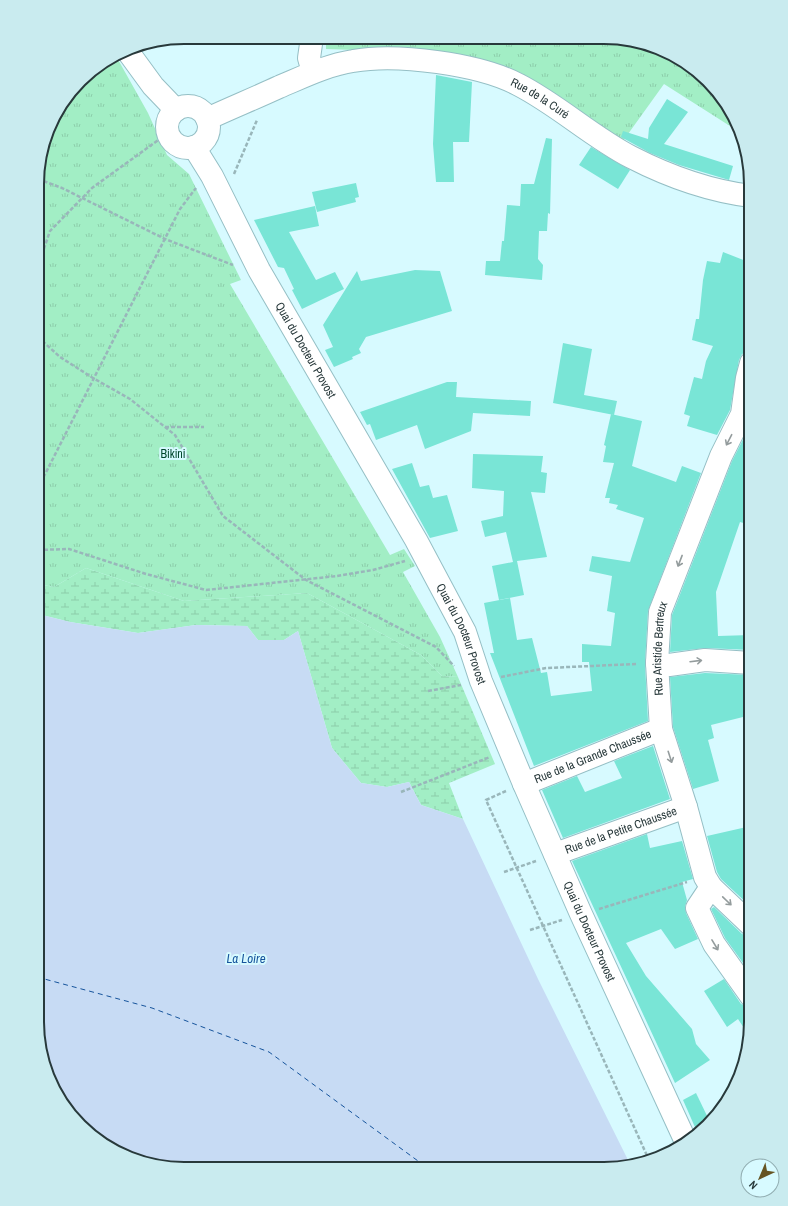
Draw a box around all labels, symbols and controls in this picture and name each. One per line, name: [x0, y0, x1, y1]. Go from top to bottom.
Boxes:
street label: Rue de la Curé: [508, 74, 572, 122]
street label: Quai du Docteur Provost: [271, 299, 340, 401]
one-way arrow: [725, 434, 732, 446]
park label: Bikini: [160, 446, 186, 462]
one-way arrow: [675, 554, 683, 566]
street label: Quai du Docteur Provost: [433, 581, 490, 687]
street label: Rue Aristide Bertreux: [649, 599, 671, 696]
one-way arrow: [689, 658, 702, 665]
street label: Rue de la Grande Chaussée: [532, 726, 654, 787]
one-way arrow: [667, 750, 674, 763]
street label: Rue de la Petite Chaussée: [563, 803, 679, 858]
street label: Quai du Docteur Provost: [560, 879, 619, 984]
one-way arrow: [722, 896, 732, 906]
one-way arrow: [712, 939, 720, 951]
water label: La Loire: [226, 950, 266, 967]
north arrow: [740, 1158, 780, 1198]
text: N: [746, 1178, 760, 1192]

